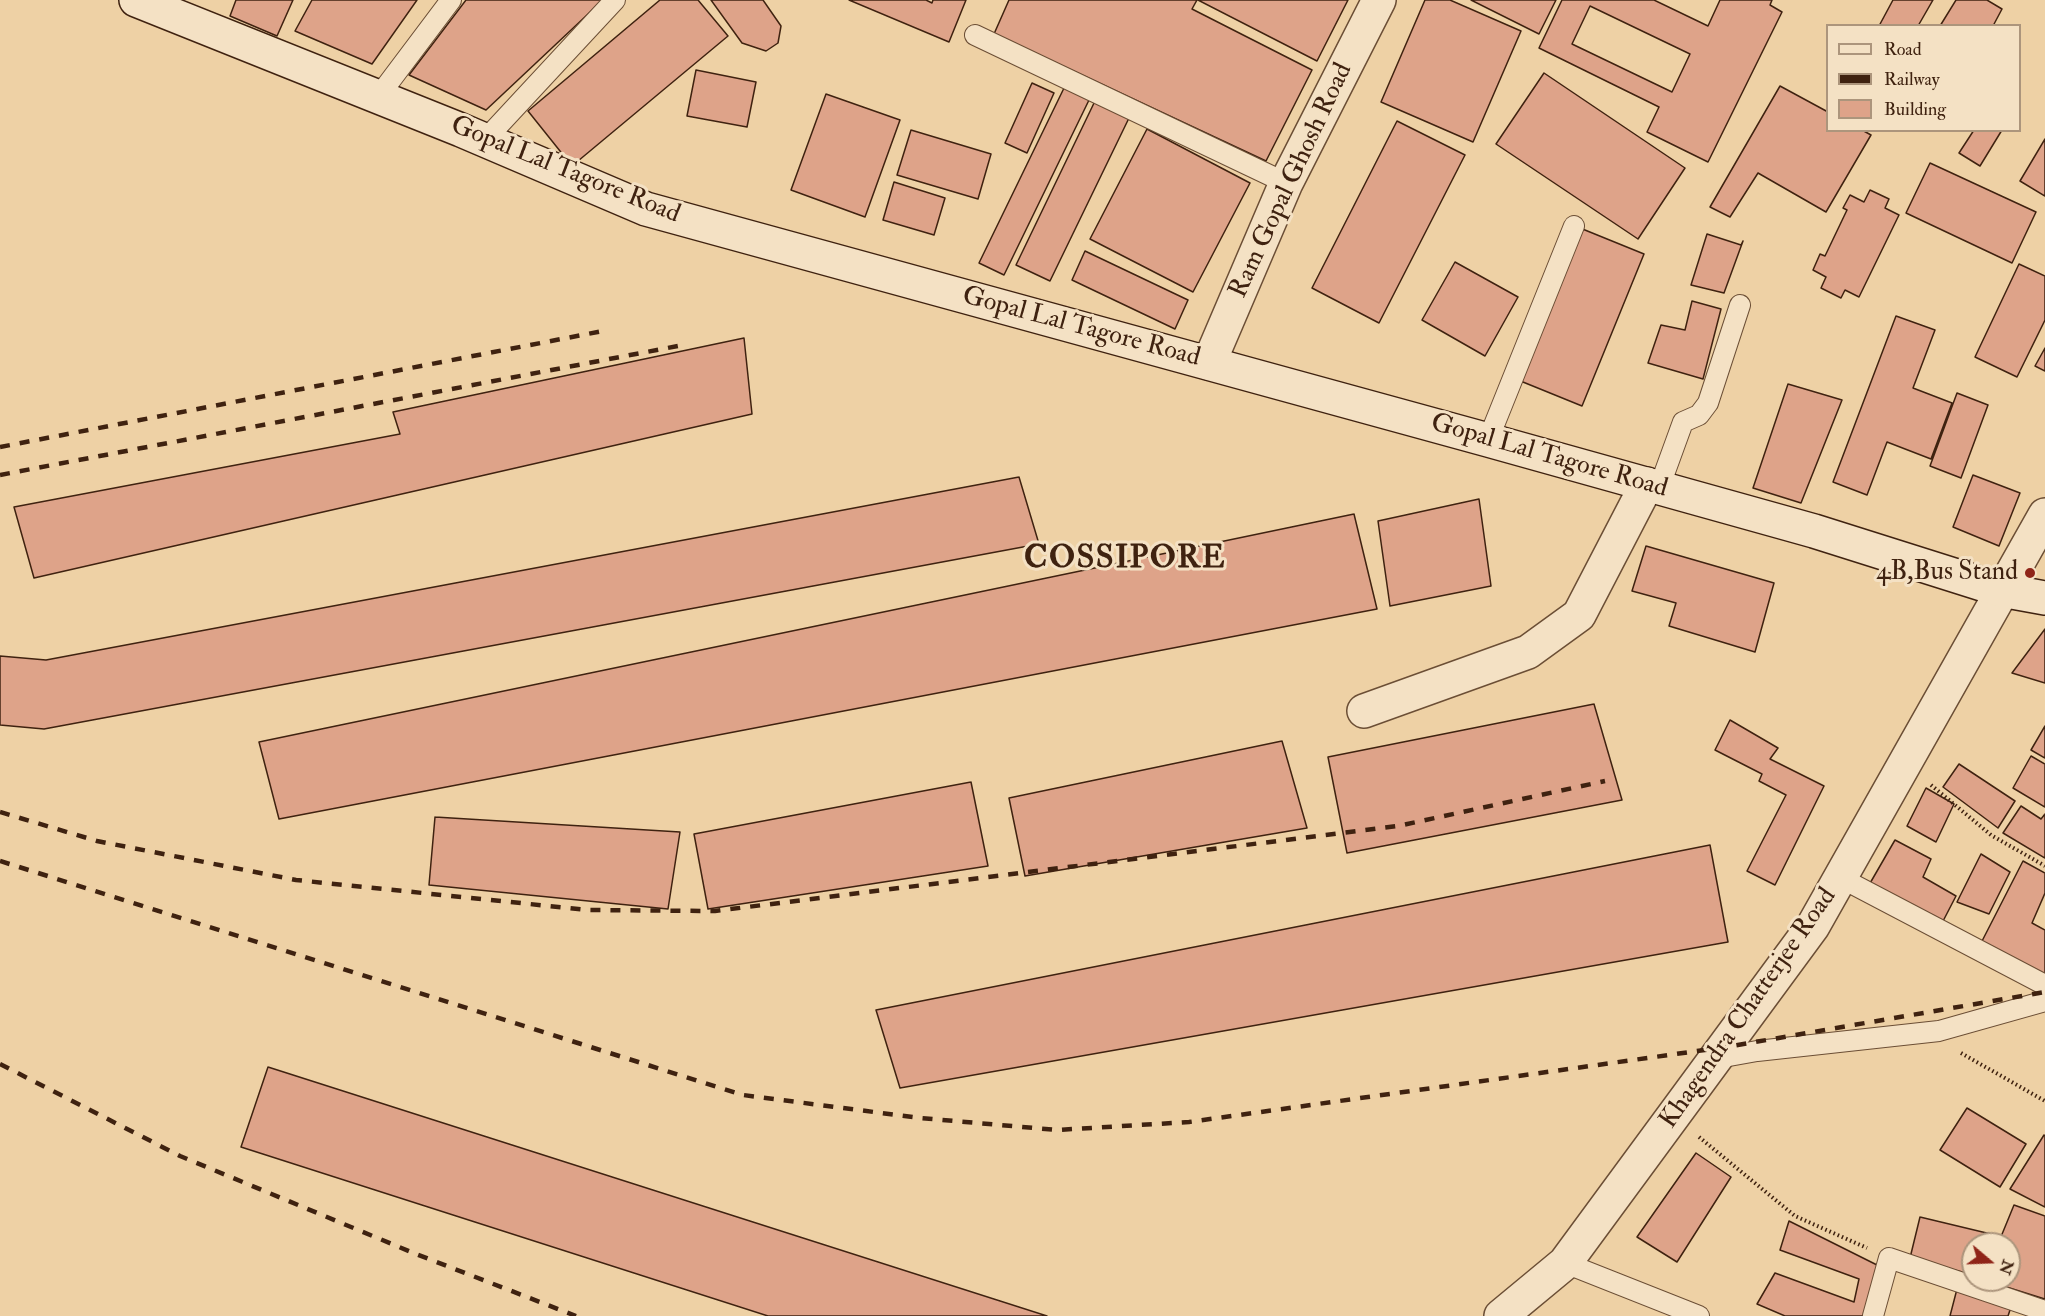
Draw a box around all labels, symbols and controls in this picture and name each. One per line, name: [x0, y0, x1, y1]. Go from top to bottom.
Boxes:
legend: [1826, 24, 2021, 132]
text: Road: [1884, 38, 1922, 61]
street label: Ram Gopal Ghosh Road: [1224, 59, 1360, 303]
text: Railway: [1884, 68, 1940, 91]
text: Building: [1884, 98, 1946, 121]
street label: Gopal Lal Tagore Road: [446, 111, 684, 231]
street label: Gopal Lal Tagore Road: [959, 281, 1203, 375]
street label: Gopal Lal Tagore Road: [1427, 408, 1671, 506]
district label: COSSIPORE: [1024, 541, 1226, 579]
place label: 4B,Bus Stand: [1876, 557, 2018, 589]
marker: 4B,Bus Stand: [2023, 566, 2037, 580]
street label: Khagendra Chatterjee Road: [1654, 883, 1844, 1135]
north arrow: [1961, 1232, 2021, 1292]
text: N: [1994, 1257, 2018, 1277]

